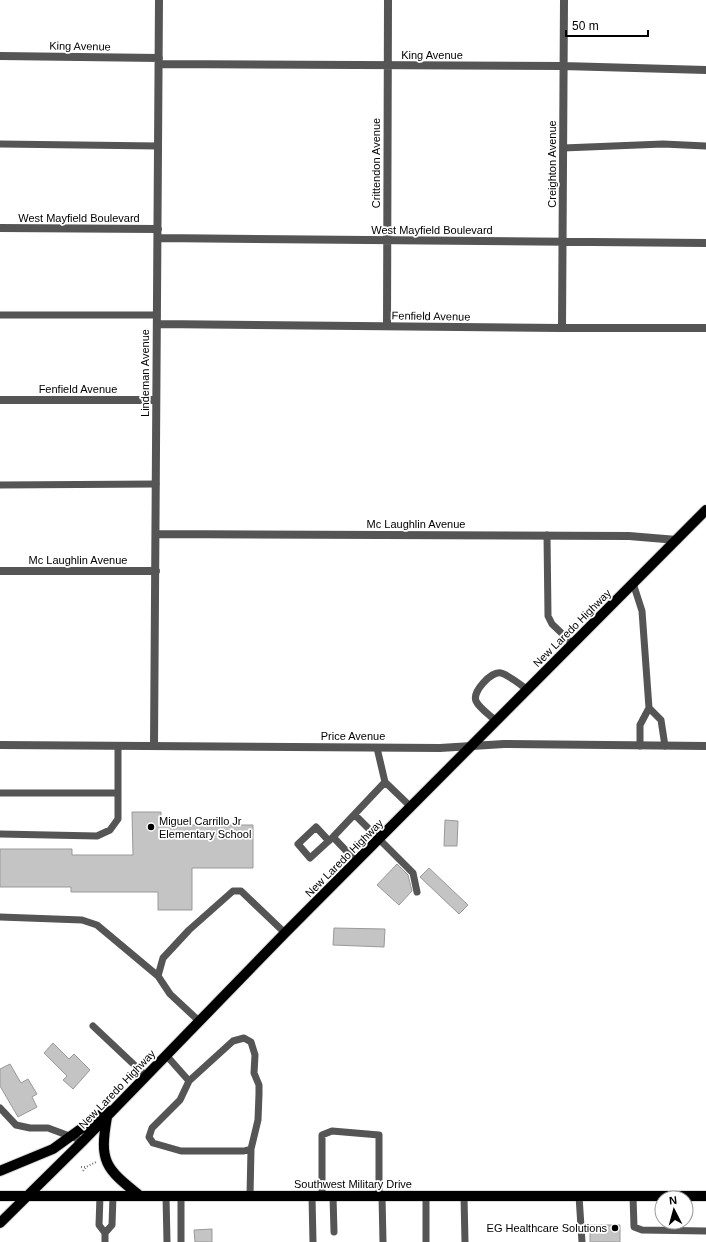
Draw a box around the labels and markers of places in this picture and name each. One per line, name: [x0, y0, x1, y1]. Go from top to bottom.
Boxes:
place label: Miguel Carrillo Jr Elementary School: [159, 815, 251, 840]
marker: Miguel Carrillo Jr Elementary School: [146, 822, 156, 832]
place label: EG Healthcare Solutions: [487, 1222, 607, 1234]
marker: EG Healthcare Solutions: [610, 1223, 620, 1233]

